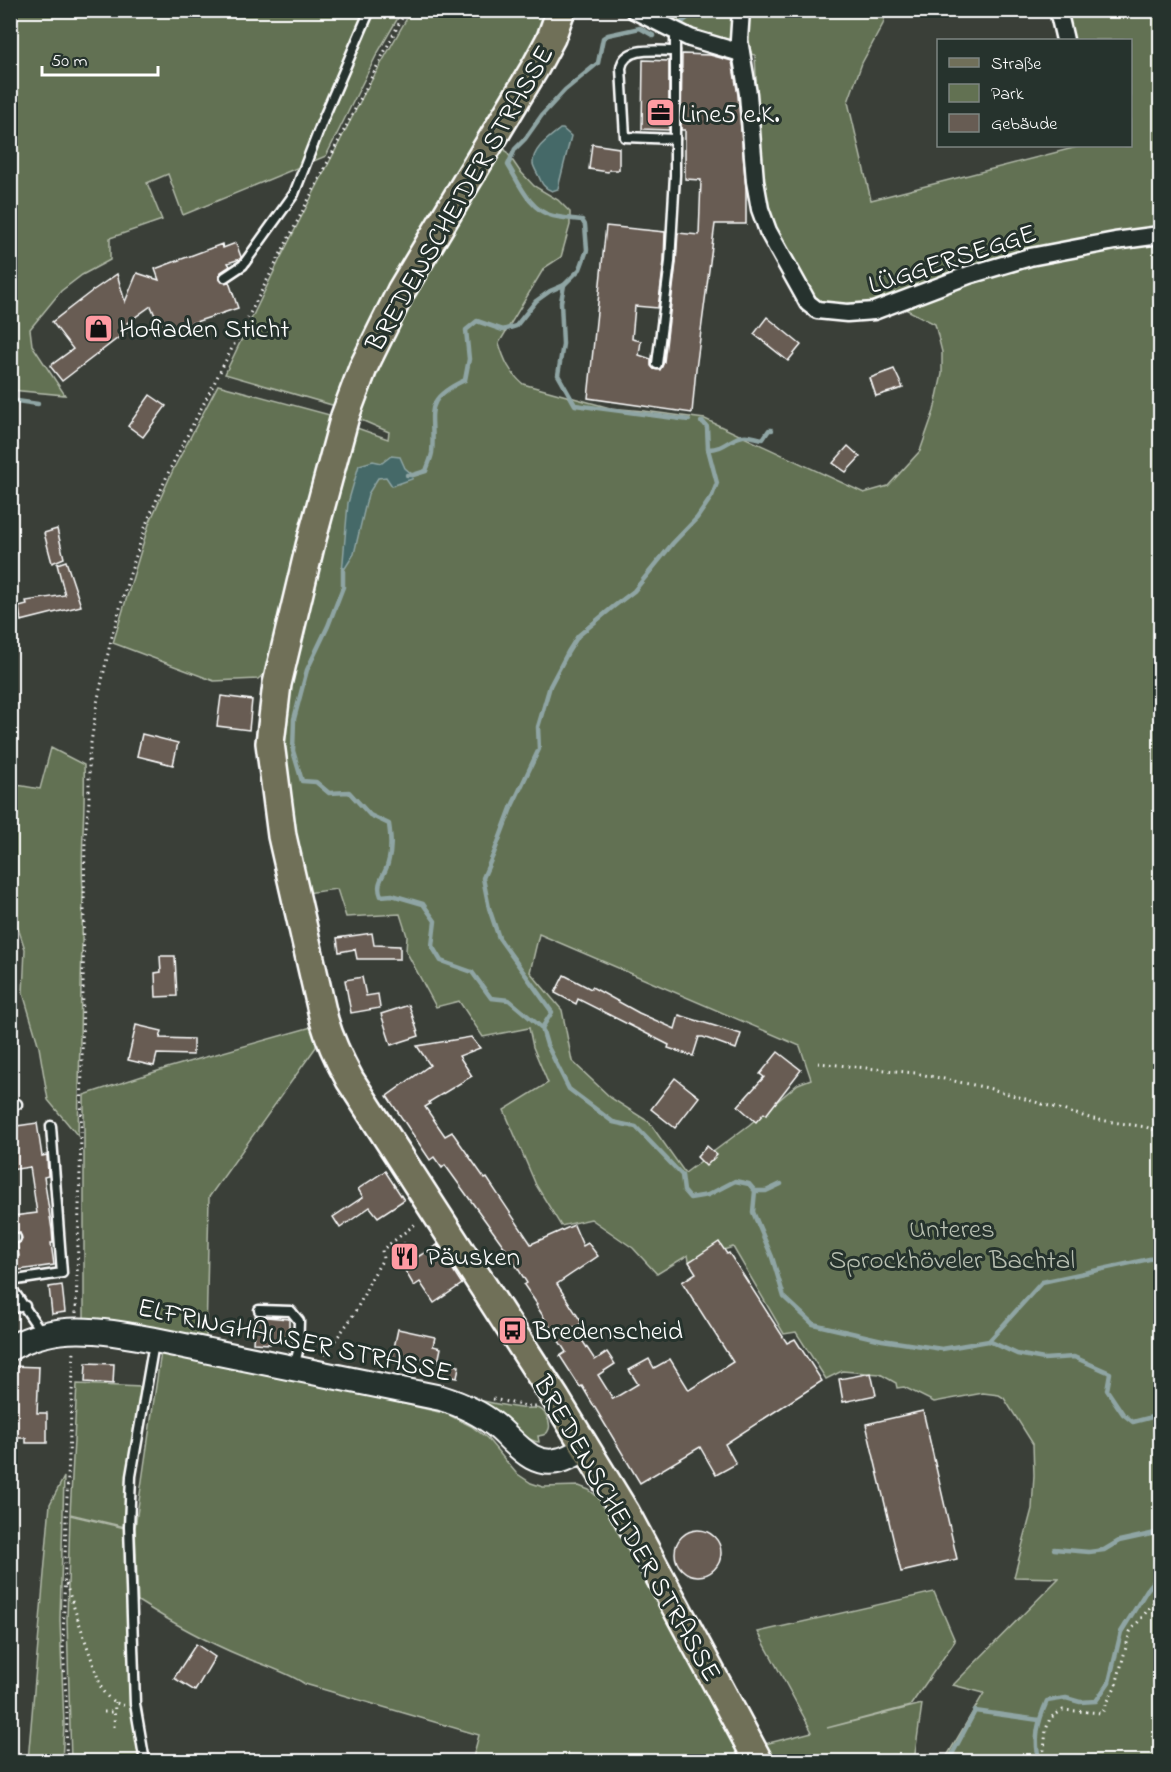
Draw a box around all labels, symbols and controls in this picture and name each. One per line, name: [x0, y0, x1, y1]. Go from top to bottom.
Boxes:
scale bar: [42, 39, 158, 77]
street label: BREDENSCHEIDER STRASSE: [357, 39, 565, 360]
legend: [937, 39, 1132, 147]
text: 50 m: [51, 49, 88, 75]
text: Straße: [991, 52, 1042, 78]
text: Park: [991, 82, 1024, 108]
place label: Line5 e.K.: [681, 96, 780, 135]
office icon: Line5 e.K.: [644, 97, 676, 129]
text: Gebäude: [991, 112, 1058, 138]
street label: LÜGGERSEGGE: [864, 215, 1042, 306]
place label: Hofladen Sticht: [119, 311, 289, 350]
shop icon: Hofladen Sticht: [82, 312, 114, 344]
park label: Unteres Sprockhöveler Bachtal: [829, 1211, 1075, 1281]
place label: Päusken: [426, 1239, 520, 1278]
restaurant icon: Päusken: [389, 1240, 421, 1272]
street label: ELFRINGHAUSER STRASSE: [134, 1289, 455, 1394]
place label: Bredenscheid: [532, 1313, 683, 1352]
bus stop icon: Bredenscheid: [496, 1314, 528, 1346]
street label: BREDENSCHEIDER STRASSE: [522, 1368, 730, 1690]

